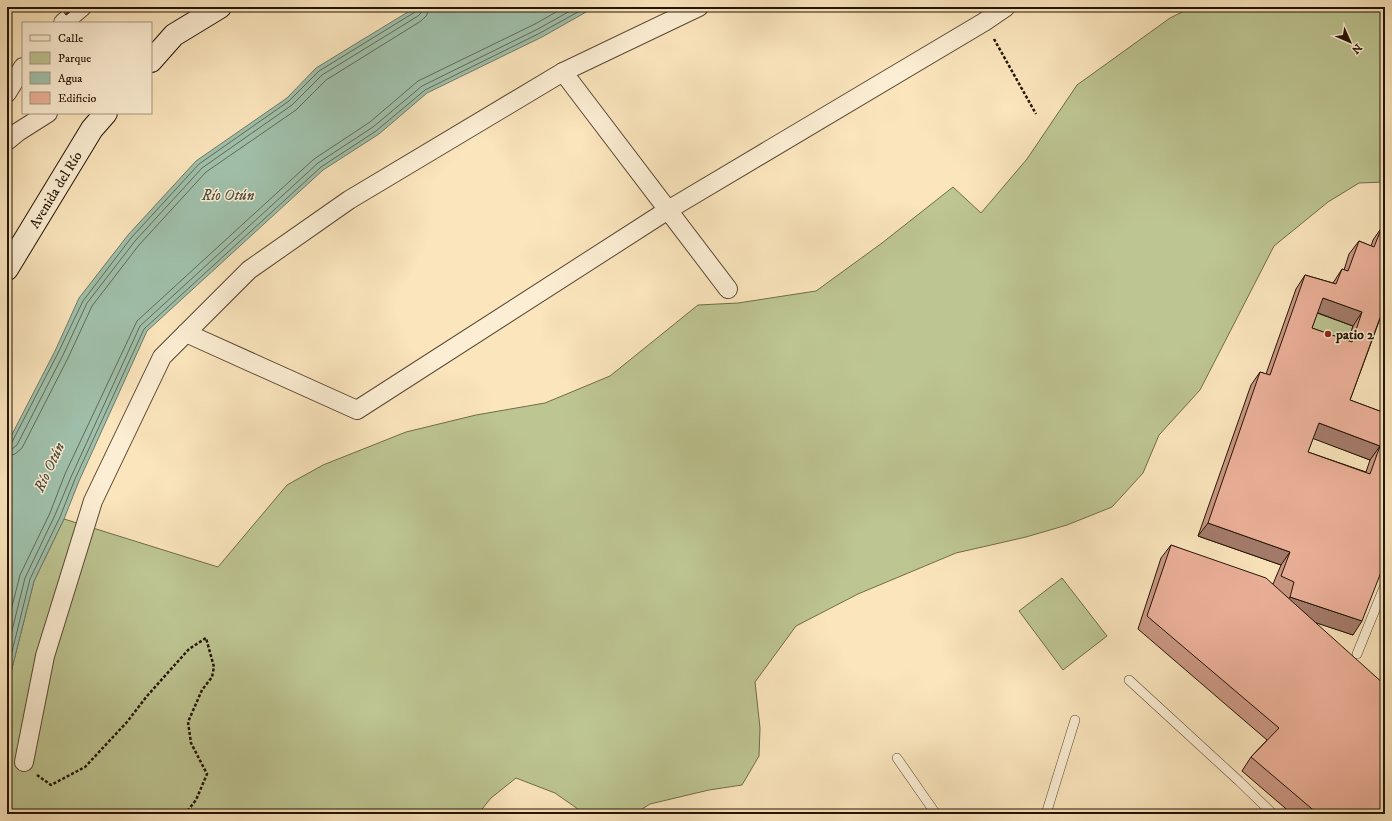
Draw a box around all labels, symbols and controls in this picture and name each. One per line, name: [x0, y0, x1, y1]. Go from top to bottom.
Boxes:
legend: [22, 22, 152, 114]
north arrow: [1330, 22, 1370, 62]
text: Calle: [58, 31, 83, 46]
text: N: [1348, 40, 1365, 57]
text: Parque: [58, 51, 91, 66]
text: Agua: [58, 71, 83, 86]
text: Edificio: [58, 91, 97, 106]
street label: Avenida del Río: [26, 148, 87, 232]
water label: Río Otún: [201, 186, 255, 205]
place label: patio 2: [1335, 326, 1375, 344]
marker: patio 2: [1323, 329, 1333, 339]
water label: Río Otún: [29, 439, 69, 496]

